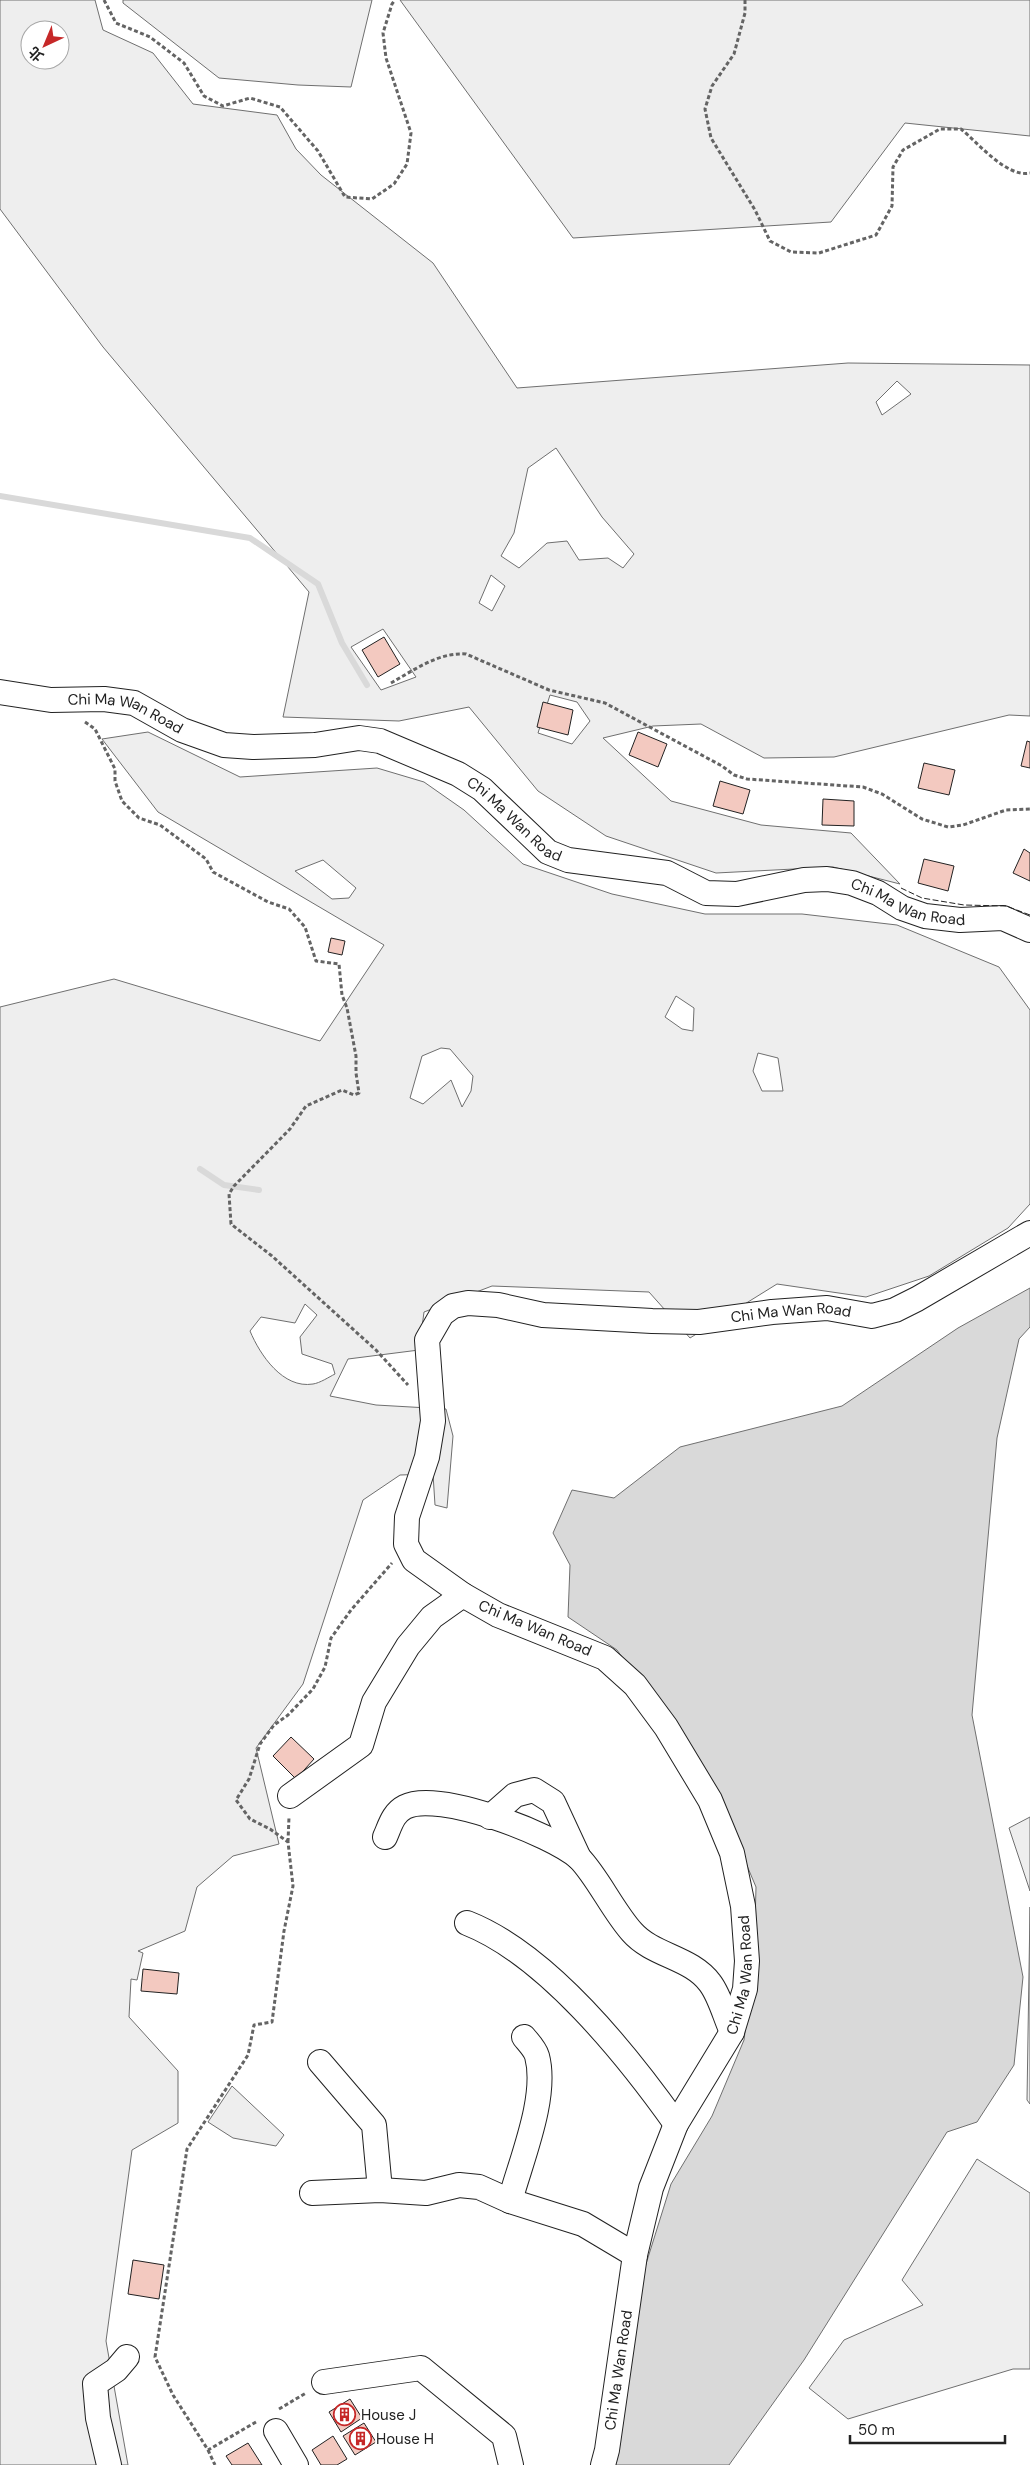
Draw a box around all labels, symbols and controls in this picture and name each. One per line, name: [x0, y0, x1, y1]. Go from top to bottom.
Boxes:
north arrow: [20, 20, 70, 70]
text: 北: [25, 43, 47, 66]
street label: Chi Ma Wan Road: [68, 689, 187, 739]
street label: Chi Ma Wan Road: [463, 772, 565, 866]
street label: Chi Ma Wan Road: [848, 874, 966, 930]
street label: Chi Ma Wan Road: [729, 1298, 853, 1328]
street label: Chi Ma Wan Road: [475, 1595, 595, 1661]
street label: Chi Ma Wan Road: [722, 1915, 757, 2037]
street label: Chi Ma Wan Road: [600, 2309, 637, 2432]
building icon: House J: [333, 2403, 357, 2427]
place label: House J: [361, 2405, 416, 2425]
scale bar: [850, 2412, 1005, 2444]
text: 50 m: [858, 2420, 895, 2440]
building icon: House H: [348, 2427, 372, 2451]
place label: House H: [376, 2429, 434, 2449]

